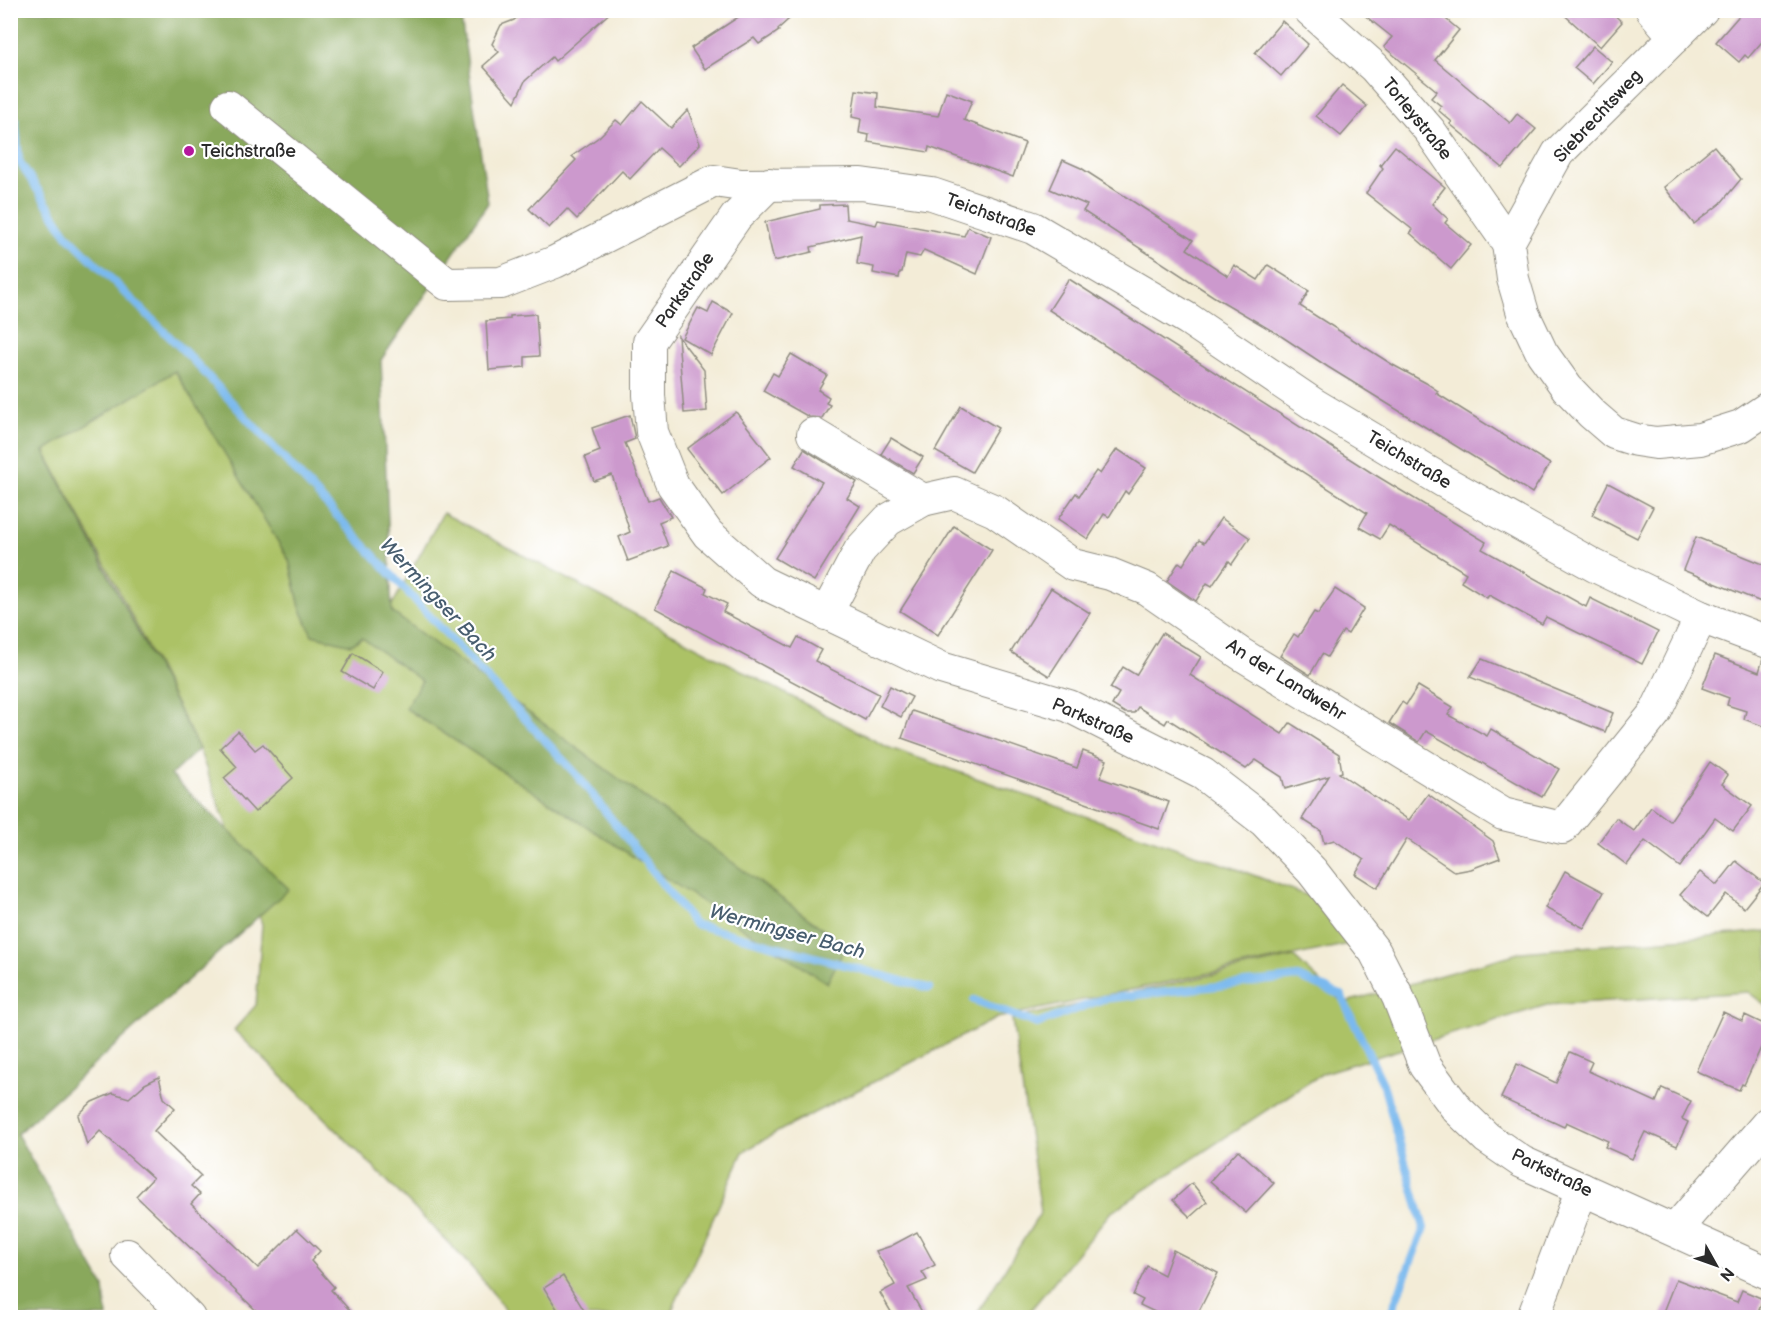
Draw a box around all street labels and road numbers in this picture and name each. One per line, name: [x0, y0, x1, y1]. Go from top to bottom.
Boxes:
street label: Siebrechtsweg: [1550, 65, 1646, 167]
street label: Torleystraße: [1378, 74, 1457, 165]
street label: Teichstraße: [943, 189, 1039, 241]
street label: Parkstraße: [651, 248, 719, 332]
street label: Teichstraße: [1363, 427, 1455, 494]
street label: An der Landwehr: [1222, 635, 1350, 726]
street label: Parkstraße: [1049, 694, 1138, 749]
street label: Parkstraße: [1508, 1144, 1596, 1202]

